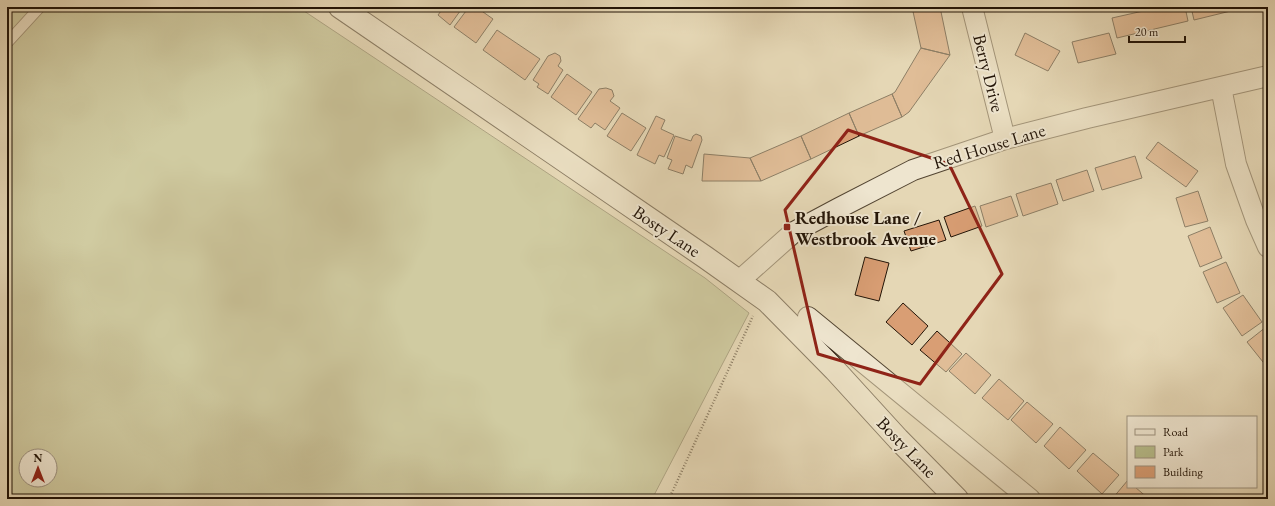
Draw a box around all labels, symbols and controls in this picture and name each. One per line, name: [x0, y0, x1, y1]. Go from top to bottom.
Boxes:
scale bar: [1129, 18, 1185, 44]
text: 20 m: [1135, 24, 1159, 40]
street label: Berry Drive: [968, 32, 1010, 114]
street label: Red House Lane: [930, 118, 1048, 174]
street label: Bosty Lane: [629, 200, 705, 262]
place label: Redhouse Lane / Westbrook Avenue: [795, 206, 936, 250]
marker: Redhouse Lane / Westbrook Avenue: [782, 222, 792, 232]
street label: Bosty Lane: [872, 411, 942, 483]
legend: [1127, 416, 1257, 488]
text: Road: [1163, 424, 1189, 440]
text: Park: [1163, 444, 1184, 460]
north arrow: [18, 448, 58, 488]
text: N: [34, 451, 43, 465]
text: Building: [1163, 464, 1204, 480]

